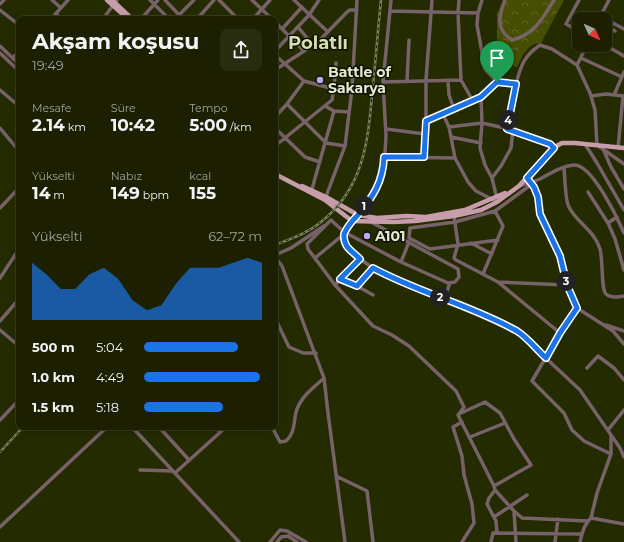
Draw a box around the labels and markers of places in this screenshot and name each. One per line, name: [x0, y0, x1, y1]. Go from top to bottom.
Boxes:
pin: [480, 41, 514, 82]
place label: Battle of Sakarya: [328, 63, 392, 97]
marker: Battle of Sakarya: [315, 75, 325, 85]
pin: 4: [498, 110, 518, 130]
pin: 1: [354, 196, 374, 216]
place label: A101: [374, 227, 406, 245]
marker: A101: [362, 231, 372, 241]
pin: 3: [556, 271, 576, 291]
pin: 2: [430, 287, 450, 307]

